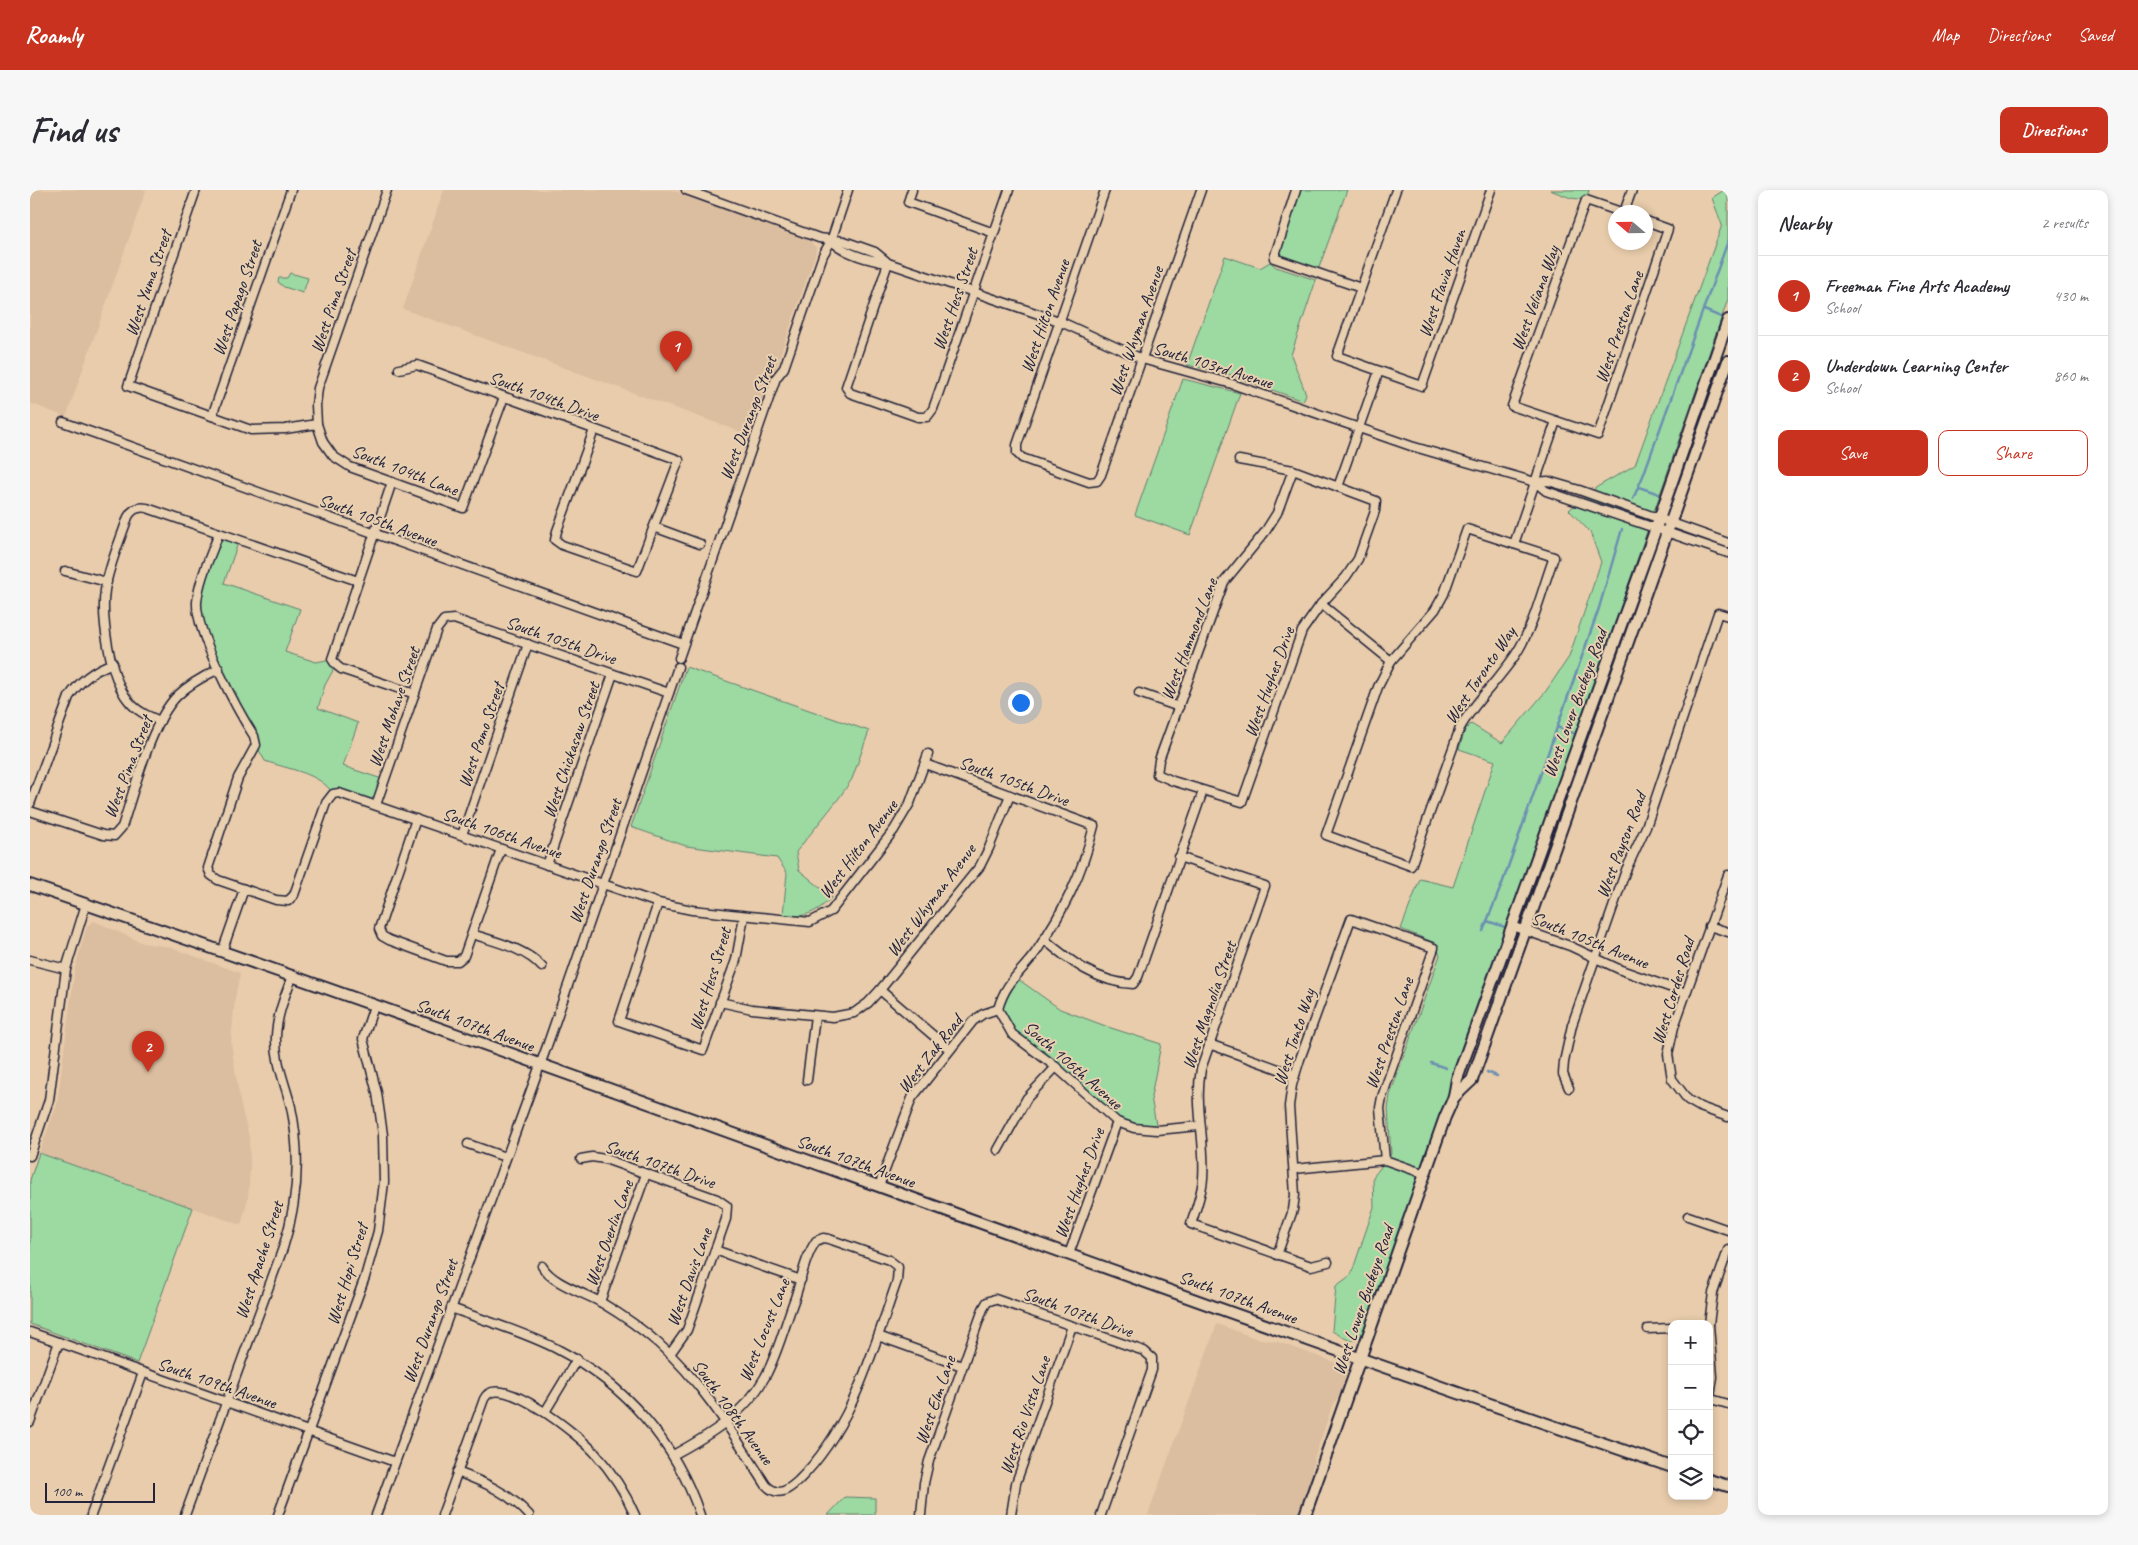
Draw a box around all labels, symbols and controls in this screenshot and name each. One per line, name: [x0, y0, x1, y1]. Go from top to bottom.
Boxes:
text: Roamly: [25, 20, 82, 50]
text: Map: [1932, 24, 1959, 46]
text: Directions: [1987, 24, 2050, 46]
text: Saved: [2078, 24, 2113, 46]
button: Directions: [2000, 107, 2108, 153]
text: Find us: [30, 108, 117, 153]
north arrow: [1608, 205, 1653, 250]
text: Nearby: [1778, 210, 1831, 236]
text: 2 results: [2041, 213, 2088, 233]
street label: West Yuma Street: [120, 224, 177, 339]
street label: West Flavia Haven: [1413, 225, 1471, 340]
street label: West Papago Street: [207, 236, 268, 358]
street label: West Veliana Way: [1506, 241, 1565, 353]
street label: West Hess Street: [927, 243, 983, 353]
street label: West Pima Street: [305, 244, 362, 355]
street label: West Hilton Avenue: [1015, 255, 1075, 375]
street label: West Whyman Avenue: [1104, 262, 1169, 399]
street label: West Preston Lane: [1590, 267, 1649, 386]
text: Freeman Fine Arts Academy: [1825, 274, 2009, 298]
text: 1: [1790, 286, 1798, 306]
text: 430 m: [2054, 286, 2088, 306]
text: School: [1825, 298, 1859, 318]
pin: 1: [660, 331, 692, 372]
street label: South 103rd Avenue: [1151, 336, 1276, 394]
street label: West Durango Street: [714, 351, 782, 483]
text: Underdown Learning Center: [1825, 354, 2007, 378]
street label: South 104th Drive: [486, 366, 603, 426]
text: 2: [1790, 366, 1798, 386]
text: 860 m: [2054, 366, 2088, 386]
text: School: [1825, 378, 1859, 398]
button: Save: [1778, 430, 1928, 476]
button: Share: [1938, 430, 2088, 476]
street label: South 104th Lane: [349, 440, 462, 501]
street label: South 105th Avenue: [316, 488, 441, 552]
street label: West Hammond Lane: [1156, 574, 1223, 703]
street label: South 105th Drive: [503, 611, 620, 670]
street label: West Toronto Way: [1439, 621, 1522, 728]
street label: West Hughes Drive: [1239, 623, 1299, 740]
street label: West Lower Buckeye Road: [1538, 623, 1613, 780]
street label: West Mohave Street: [363, 642, 425, 770]
street label: West Pomo Street: [453, 677, 510, 790]
street label: West Chickasaw Street: [537, 677, 605, 821]
your location: [1008, 690, 1034, 716]
street label: West Pima Street: [98, 710, 159, 821]
street label: South 105th Drive: [956, 751, 1073, 811]
street label: West Payson Road: [1591, 786, 1652, 901]
street label: West Durango Street: [563, 794, 627, 926]
street label: West Hilton Avenue: [814, 794, 903, 903]
street label: South 106th Avenue: [440, 802, 565, 864]
street label: West Whyman Avenue: [881, 838, 981, 961]
street label: South 105th Avenue: [1528, 907, 1653, 974]
street label: West Hess Street: [684, 923, 737, 1033]
street label: West Cordes Road: [1646, 932, 1701, 1047]
street label: West Magnolia Street: [1177, 936, 1242, 1072]
street label: West Preston Lane: [1360, 973, 1419, 1092]
street label: West Tonto Way: [1268, 984, 1321, 1088]
street label: South 107th Avenue: [413, 993, 538, 1057]
street label: West Zak Road: [893, 1008, 969, 1097]
street label: South 106th Avenue: [1019, 1016, 1128, 1115]
pin: 2: [132, 1031, 164, 1072]
street label: West Hughes Drive: [1049, 1124, 1109, 1241]
street label: South 107th Avenue: [794, 1129, 919, 1193]
street label: South 107th Drive: [602, 1135, 719, 1194]
street label: West Overlin Lane: [580, 1176, 639, 1289]
street label: West Apache Street: [230, 1197, 289, 1321]
street label: West Hopi Street: [321, 1218, 374, 1327]
street label: West Lower Buckeye Road: [1327, 1220, 1400, 1378]
street label: West Davis Lane: [661, 1224, 717, 1329]
street label: West Durango Street: [397, 1254, 463, 1386]
street label: South 107th Avenue: [1176, 1265, 1301, 1329]
street label: West Locust Lane: [733, 1274, 795, 1385]
street label: South 107th Drive: [1020, 1282, 1137, 1342]
map controls: [1668, 1320, 1713, 1500]
button: +: [1668, 1320, 1713, 1365]
street label: South 109th Avenue: [155, 1352, 280, 1414]
street label: West Elm Lane: [910, 1352, 961, 1447]
street label: West Rio Vista Lane: [995, 1352, 1056, 1477]
street label: South 108th Avenue: [688, 1355, 779, 1470]
button: −: [1668, 1365, 1713, 1410]
button: locate: [1668, 1410, 1713, 1455]
button: layers: [1668, 1455, 1713, 1500]
scale bar: [45, 1480, 155, 1503]
text: 100 m: [52, 1483, 82, 1500]

